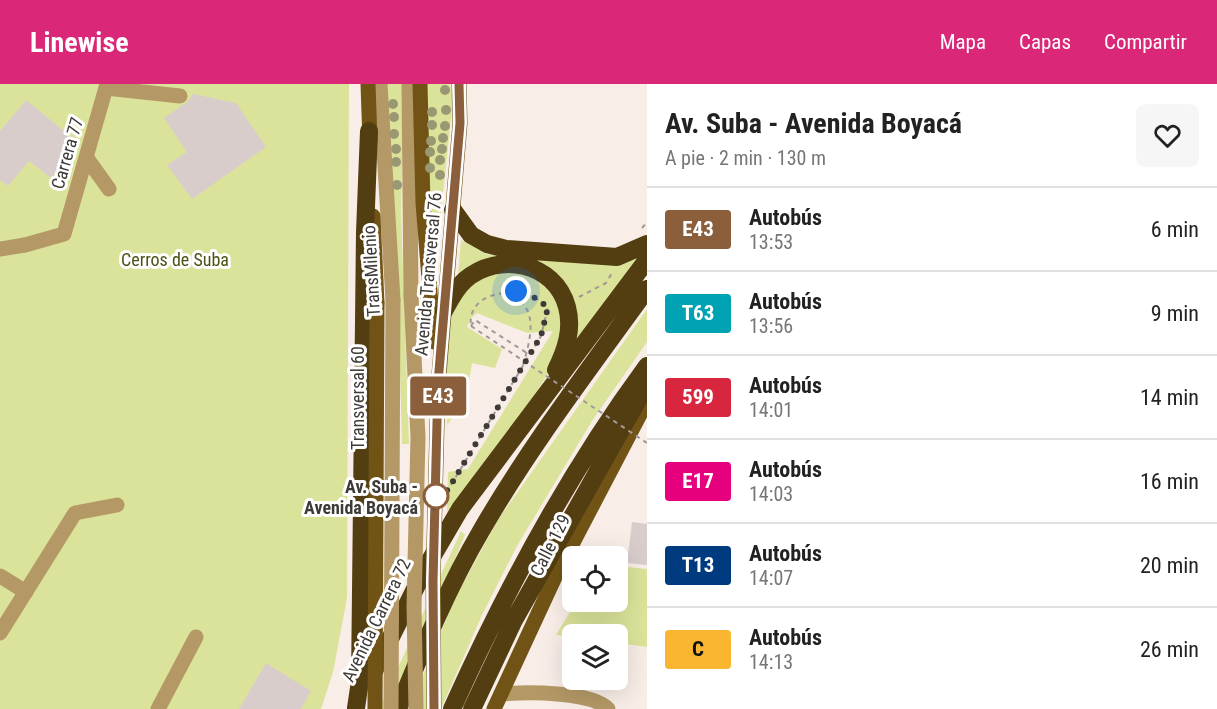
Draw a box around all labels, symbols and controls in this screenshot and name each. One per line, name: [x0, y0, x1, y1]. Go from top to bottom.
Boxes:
text: Linewise: [30, 26, 129, 59]
text: Mapa: [940, 30, 986, 54]
text: Capas: [1019, 30, 1071, 54]
text: Compartir: [1104, 30, 1187, 54]
button: heart: [1136, 104, 1199, 167]
text: Av. Suba - Avenida Boyacá: [665, 107, 962, 140]
street label: Carrera 77: [47, 115, 87, 191]
text: A pie · 2 min · 130 m: [665, 146, 826, 170]
street label: Avenida Transversal 76: [410, 191, 446, 357]
text: Autobús: [749, 205, 822, 230]
text: E43: [682, 217, 714, 241]
text: 6 min: [1151, 217, 1199, 242]
street label: TransMilenio: [358, 225, 384, 317]
text: 13:53: [749, 230, 793, 254]
park label: Cerros de Suba: [121, 249, 229, 270]
your location: [501, 276, 531, 306]
text: Autobús: [749, 289, 822, 314]
text: T63: [682, 301, 714, 325]
text: 9 min: [1151, 301, 1199, 326]
text: 13:56: [749, 314, 793, 338]
street label: Transversal 60: [347, 346, 368, 450]
text: Autobús: [749, 373, 822, 398]
line badge: E43: [404, 376, 472, 416]
text: E43: [422, 384, 454, 408]
text: 599: [682, 385, 714, 409]
text: 14 min: [1140, 385, 1199, 410]
text: 14:01: [749, 398, 793, 422]
text: Autobús: [749, 457, 822, 482]
text: E17: [682, 469, 714, 493]
text: 16 min: [1140, 469, 1199, 494]
place label: Av. Suba - Avenida Boyacá: [304, 476, 418, 518]
text: 14:03: [749, 482, 793, 506]
marker: Av. Suba - Avenida Boyacá: [423, 483, 449, 509]
street label: Calle 129: [526, 511, 574, 579]
text: Autobús: [749, 541, 822, 566]
map controls: [562, 546, 628, 690]
button: locate: [562, 546, 628, 612]
text: T13: [682, 553, 714, 577]
text: 20 min: [1140, 553, 1199, 578]
street label: Avenida Carrera 72: [337, 555, 415, 685]
text: 14:07: [749, 566, 793, 590]
button: layers: [562, 624, 628, 690]
text: Autobús: [749, 625, 822, 650]
text: C: [692, 637, 704, 661]
text: 26 min: [1140, 637, 1199, 662]
text: 14:13: [749, 650, 793, 674]

